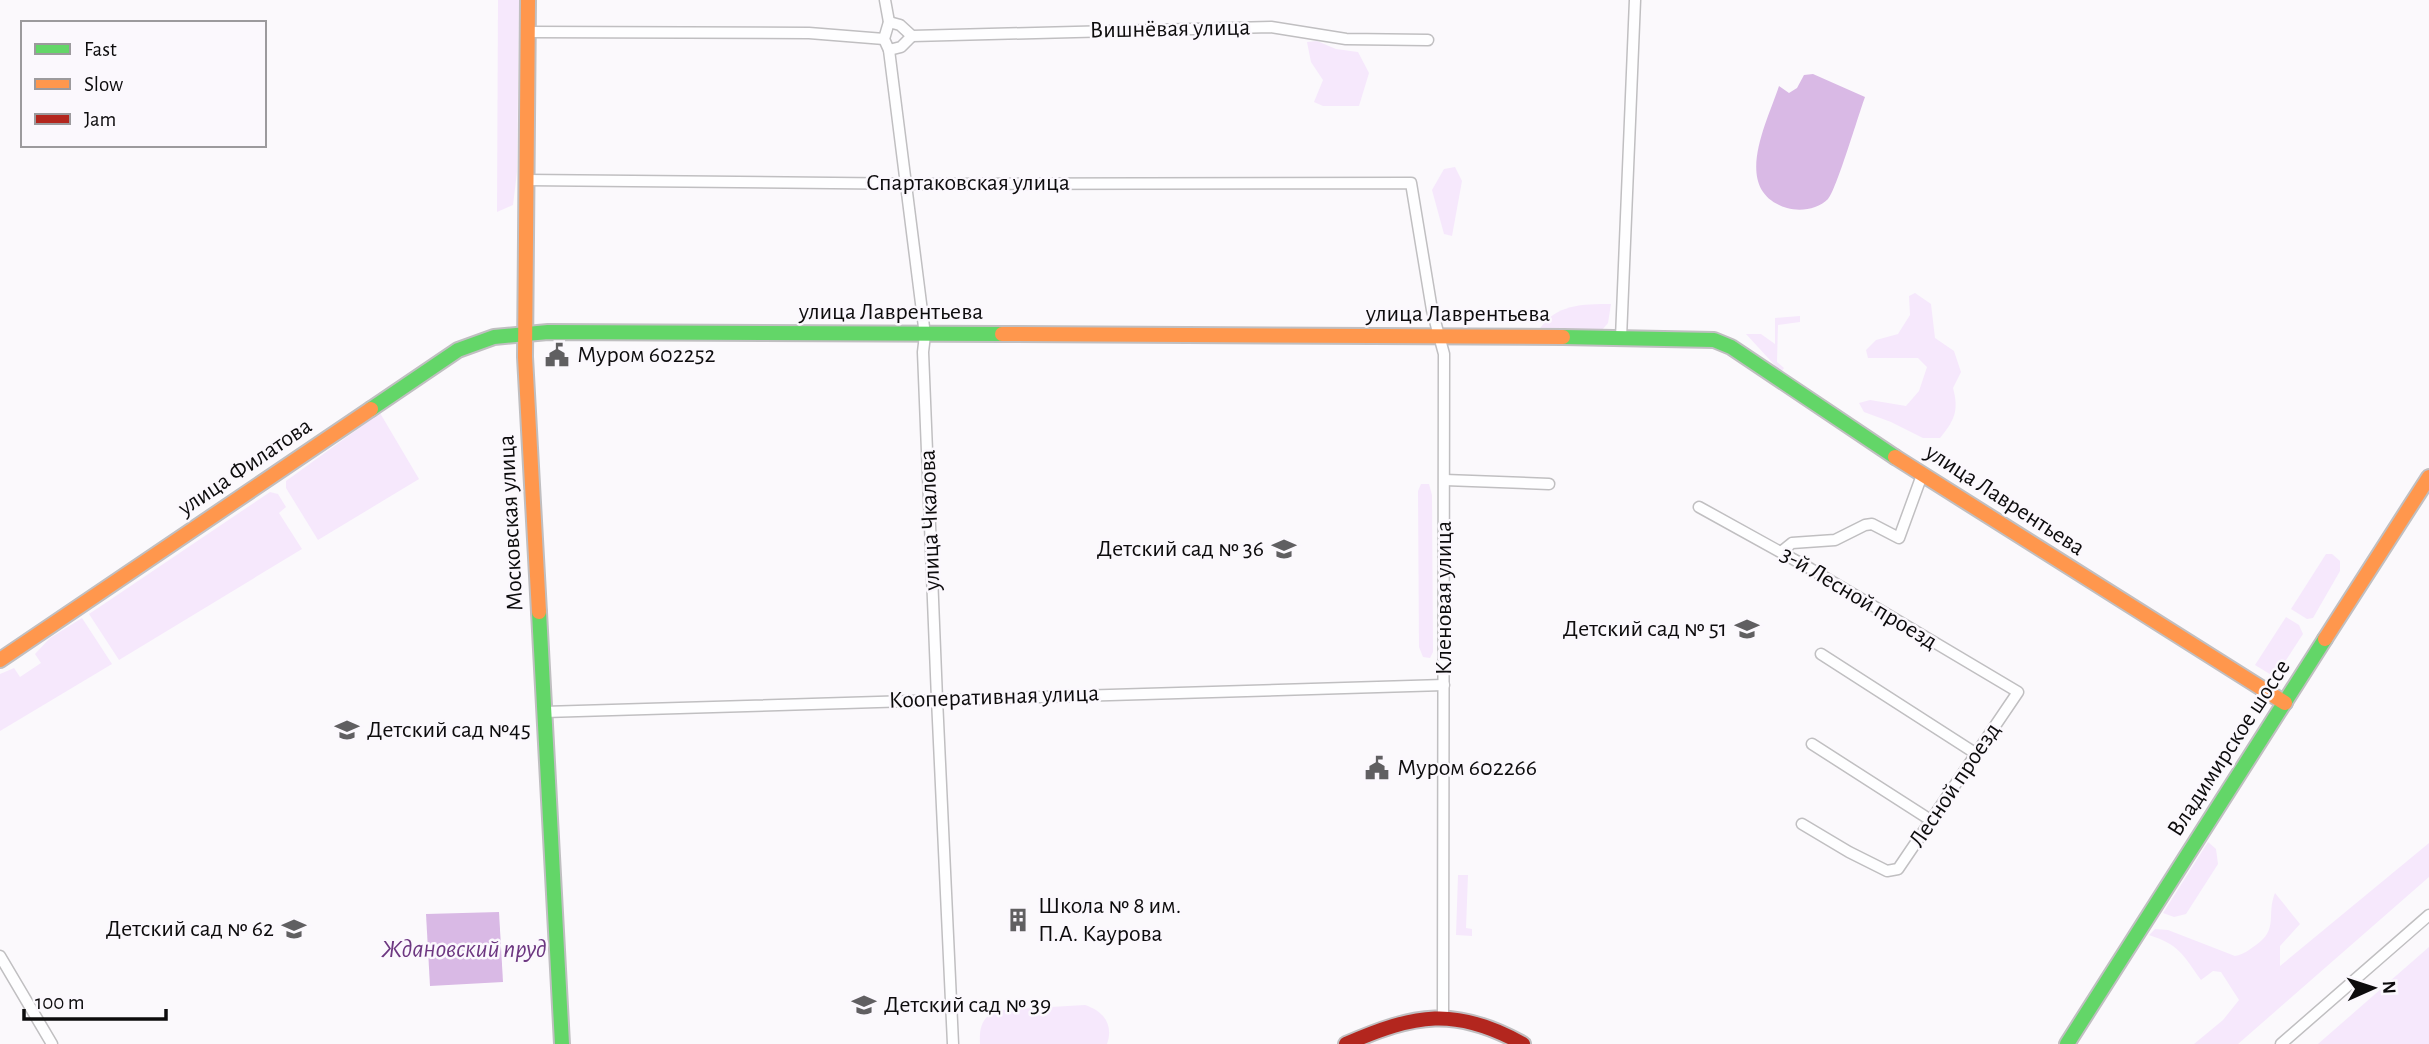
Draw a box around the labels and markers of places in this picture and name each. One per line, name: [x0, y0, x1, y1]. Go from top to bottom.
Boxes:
public building icon: Муром 602252: [543, 341, 571, 369]
place label: Муром 602252: [577, 343, 716, 367]
school or university icon: Детский сад № 36: [1270, 535, 1298, 563]
place label: Детский сад № 36: [1097, 537, 1264, 561]
school or university icon: Детский сад № 51: [1733, 615, 1761, 643]
place label: Детский сад № 51: [1563, 617, 1727, 641]
school or university icon: Детский сад №45: [333, 716, 361, 744]
place label: Детский сад №45: [367, 718, 531, 742]
public building icon: Муром 602266: [1363, 754, 1391, 782]
place label: Муром 602266: [1397, 756, 1537, 780]
place label: Школа № 8 им. П.А. Каурова: [1038, 894, 1181, 946]
building icon: Школа № 8 им. П.А. Каурова: [1004, 906, 1032, 934]
school or university icon: Детский сад № 62: [280, 915, 308, 943]
place label: Детский сад № 62: [106, 917, 274, 941]
school or university icon: Детский сад № 39: [850, 991, 878, 1019]
place label: Детский сад № 39: [884, 993, 1051, 1017]

